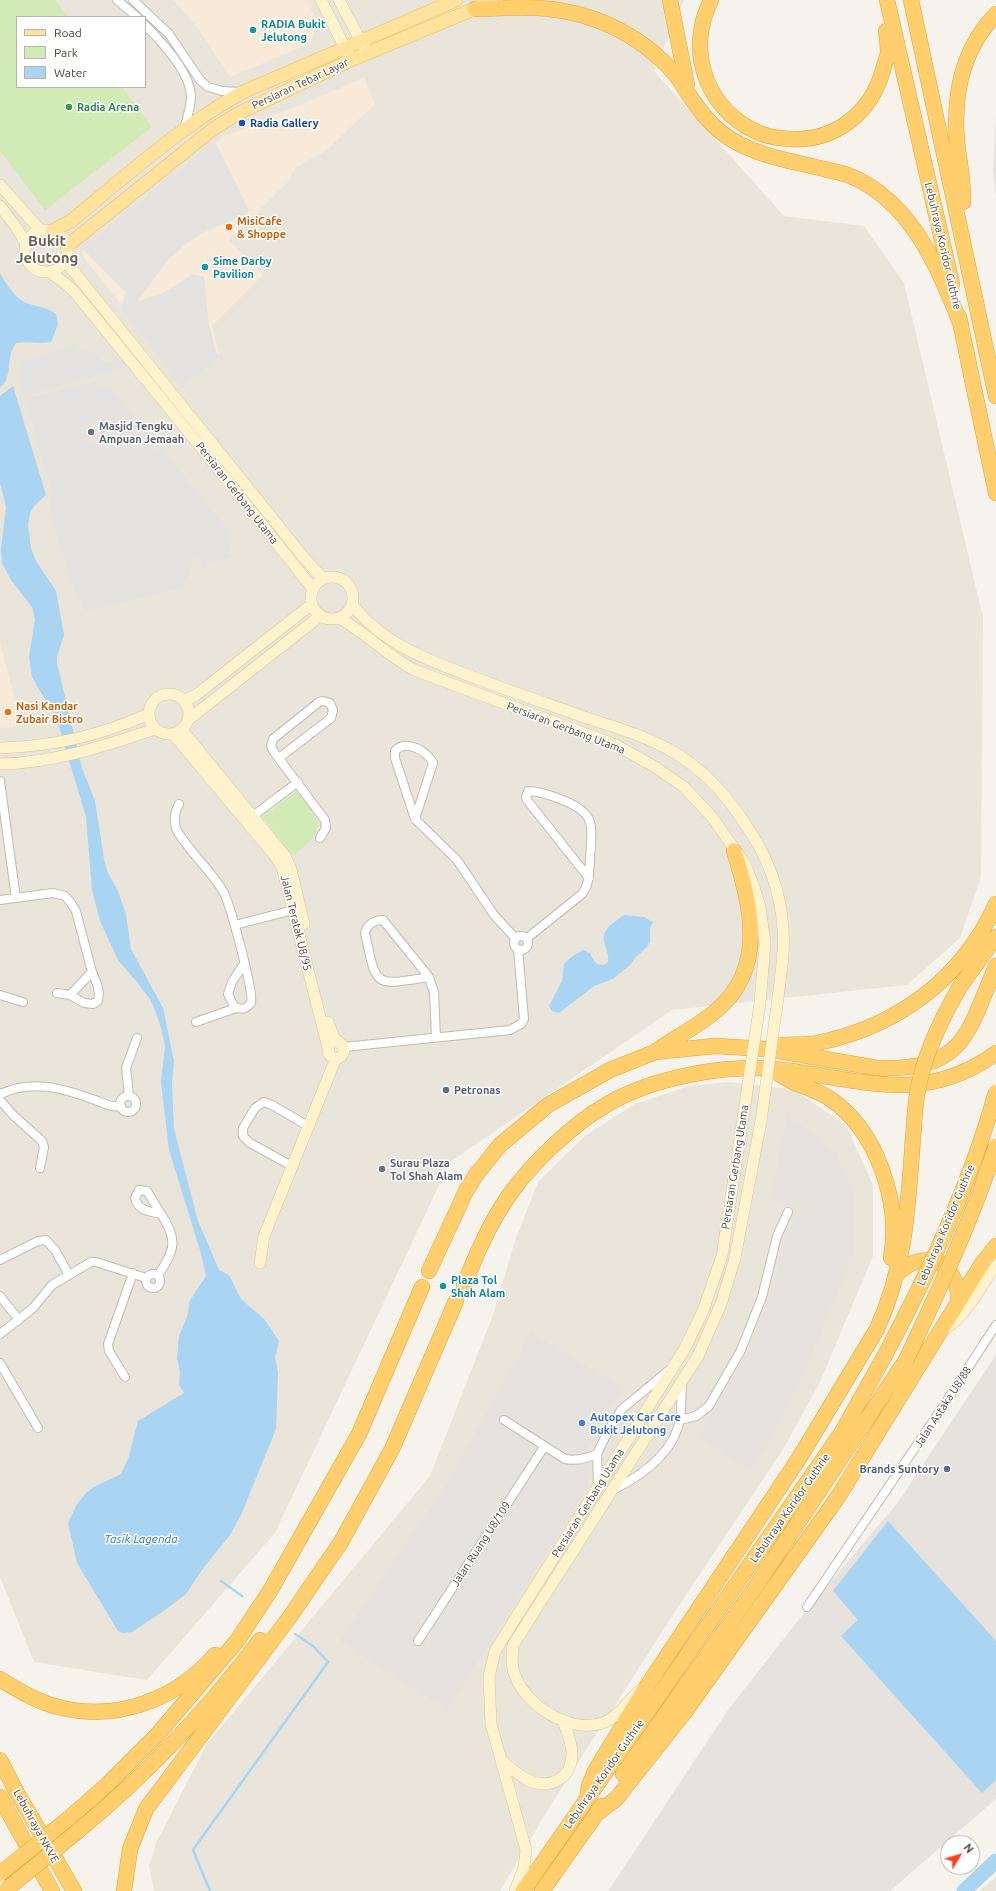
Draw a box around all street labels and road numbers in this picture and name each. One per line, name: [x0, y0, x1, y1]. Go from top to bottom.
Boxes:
street label: Persiaran Tebar Layar: [250, 56, 350, 112]
street label: Lebuhraya Koridor Guthrie: [922, 181, 964, 311]
street label: Persiaran Gerbang Utama: [193, 439, 281, 547]
street label: Persiaran Gerbang Utama: [505, 699, 627, 757]
street label: Jalan Teratak U8/95: [278, 874, 314, 972]
street label: Persiaran Gerbang Utama: [719, 1104, 751, 1230]
street label: Lebuhraya Koridor Guthrie: [914, 1162, 978, 1288]
street label: Jalan Astaka U8/88: [912, 1364, 974, 1450]
street label: Persiaran Gerbang Utama: [549, 1446, 627, 1560]
street label: Lebuhraya Koridor Guthrie: [747, 1451, 833, 1565]
street label: Jalan Ruang U8/109: [449, 1499, 513, 1589]
street label: Lebuhraya Koridor Guthrie: [561, 1717, 647, 1831]
street label: Lebuhraya NKVE: [10, 1787, 62, 1865]

